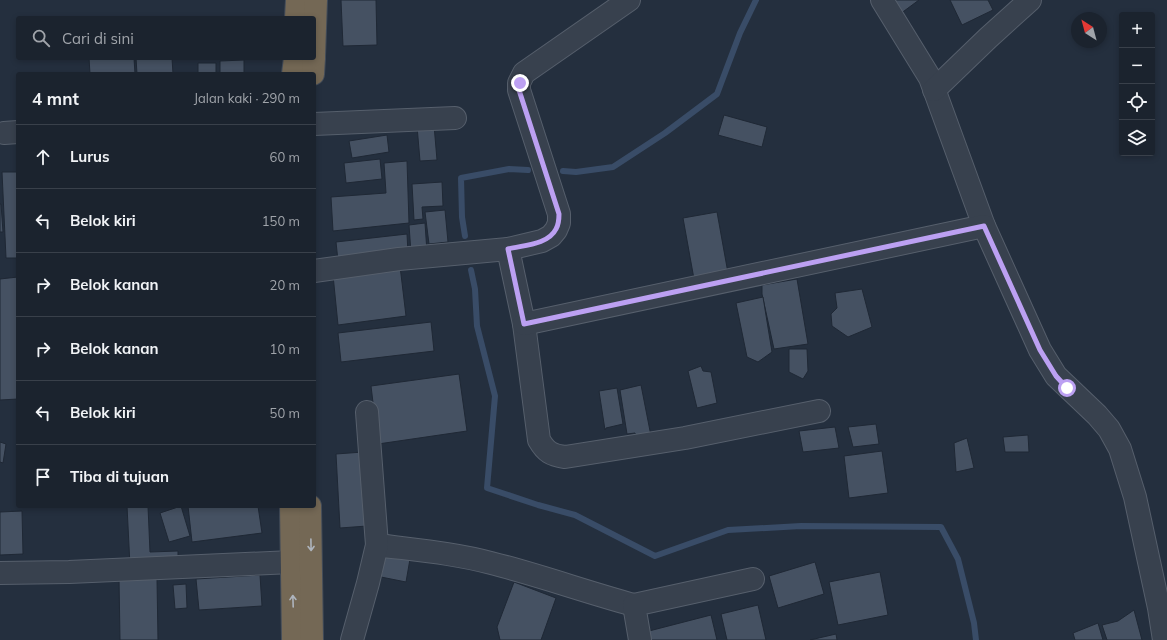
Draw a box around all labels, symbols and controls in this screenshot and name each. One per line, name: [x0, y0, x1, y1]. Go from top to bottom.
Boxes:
north arrow: [1071, 12, 1107, 48]
map controls: [1119, 12, 1155, 156]
button: +: [1119, 12, 1155, 48]
search box: [16, 16, 316, 60]
icon: search: [30, 27, 52, 49]
text: Cari di sini: [62, 29, 134, 48]
button: −: [1119, 48, 1155, 84]
route end: [511, 74, 529, 92]
button: locate: [1119, 84, 1155, 120]
text: 4 mnt: [32, 88, 79, 109]
text: Jalan kaki · 290 m: [194, 90, 300, 106]
button: layers: [1119, 120, 1155, 156]
icon: ahead: [32, 146, 54, 168]
text: Lurus: [70, 147, 110, 166]
text: 60 m: [270, 149, 300, 165]
icon: left: [32, 210, 54, 232]
text: Belok kiri: [70, 211, 136, 230]
text: 150 m: [262, 213, 300, 229]
icon: right: [32, 274, 54, 296]
text: Belok kanan: [70, 275, 159, 294]
text: 20 m: [270, 277, 300, 293]
icon: right: [32, 338, 54, 360]
text: Belok kanan: [70, 339, 159, 358]
text: 10 m: [270, 341, 300, 357]
route start: [1058, 379, 1076, 397]
icon: left: [32, 402, 54, 424]
text: Belok kiri: [70, 403, 136, 422]
text: 50 m: [270, 405, 300, 421]
icon: arrive: [32, 466, 54, 488]
text: Tiba di tujuan: [70, 467, 169, 486]
one-way arrow: [307, 538, 315, 551]
one-way arrow: [289, 595, 297, 608]

